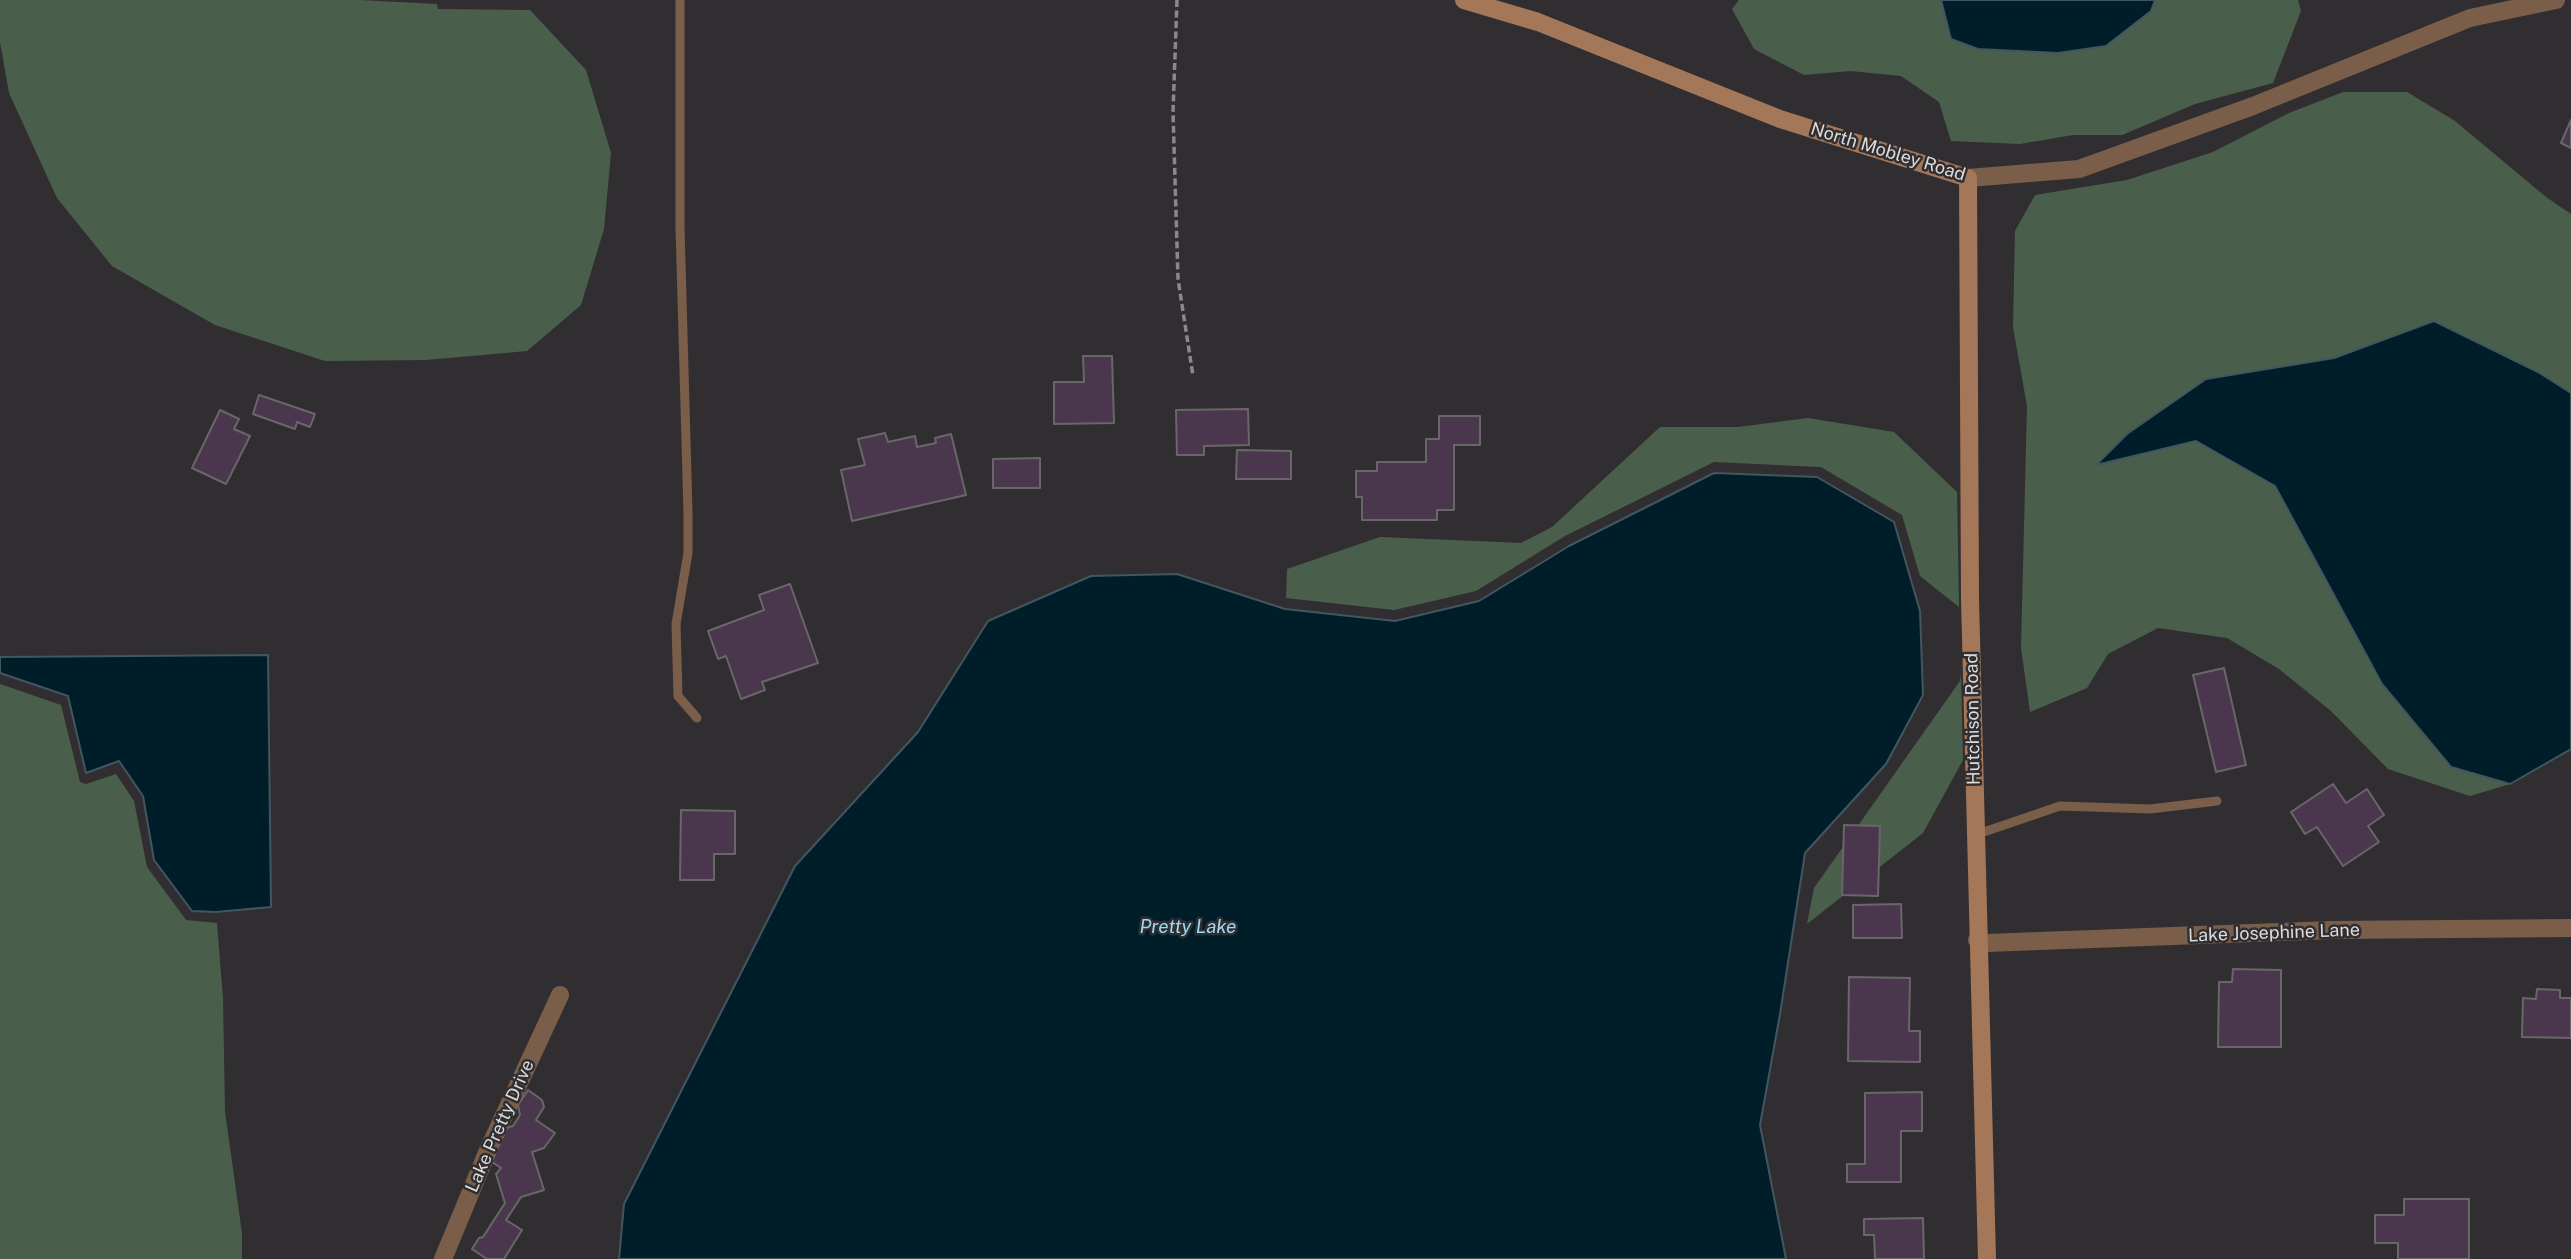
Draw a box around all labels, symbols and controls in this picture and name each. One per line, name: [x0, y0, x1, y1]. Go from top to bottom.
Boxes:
street label: North Mobley Road: [1808, 118, 1968, 186]
street label: Hutchison Road: [1961, 653, 1985, 785]
water label: Pretty Lake: [1140, 916, 1236, 938]
street label: Lake Josephine Lane: [2188, 919, 2360, 947]
street label: Lake Pretty Drive: [461, 1056, 539, 1196]

